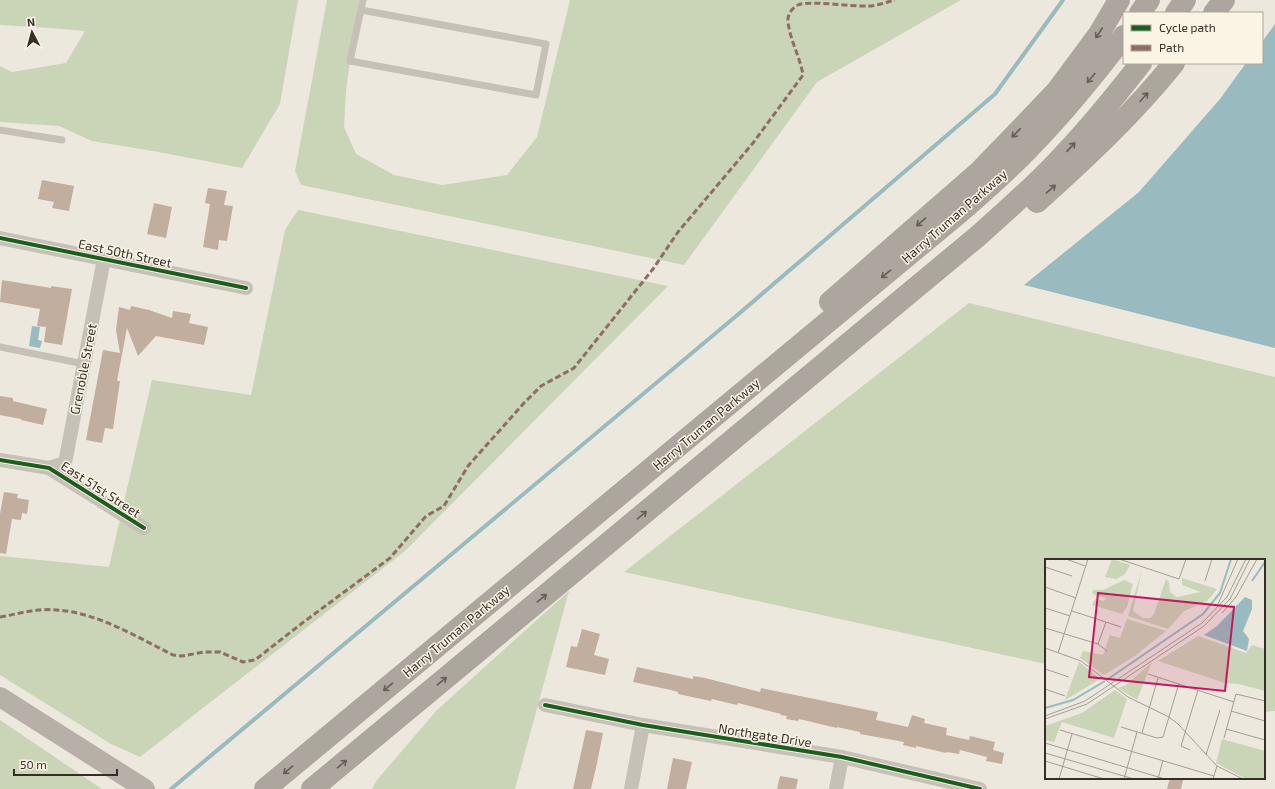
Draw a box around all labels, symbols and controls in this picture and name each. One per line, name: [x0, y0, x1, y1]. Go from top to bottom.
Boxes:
north arrow: [12, 12, 52, 52]
legend: [1123, 12, 1263, 64]
text: N: [26, 15, 36, 28]
text: Cycle path: [1159, 20, 1216, 34]
one-way arrow: [1095, 28, 1104, 39]
text: Path: [1159, 40, 1184, 54]
one-way arrow: [1087, 73, 1096, 83]
one-way arrow: [1139, 92, 1148, 103]
one-way arrow: [1012, 128, 1021, 138]
one-way arrow: [1066, 142, 1075, 152]
street label: Harry Truman Parkway: [898, 166, 1010, 266]
one-way arrow: [1046, 184, 1057, 193]
one-way arrow: [916, 217, 927, 226]
street label: East 50th Street: [77, 235, 173, 271]
one-way arrow: [881, 269, 892, 278]
street label: Grenoble Street: [66, 322, 100, 416]
street label: Harry Truman Parkway: [649, 375, 763, 473]
street label: East 51st Street: [58, 457, 144, 521]
one-way arrow: [637, 511, 647, 520]
inset map: [1045, 559, 1265, 779]
street label: Harry Truman Parkway: [399, 582, 513, 680]
one-way arrow: [537, 594, 547, 603]
one-way arrow: [436, 677, 447, 686]
one-way arrow: [382, 683, 393, 692]
street label: Northgate Drive: [717, 720, 813, 750]
scale bar: [14, 751, 117, 777]
text: 50 m: [20, 757, 47, 771]
one-way arrow: [336, 760, 347, 769]
one-way arrow: [282, 766, 293, 775]

